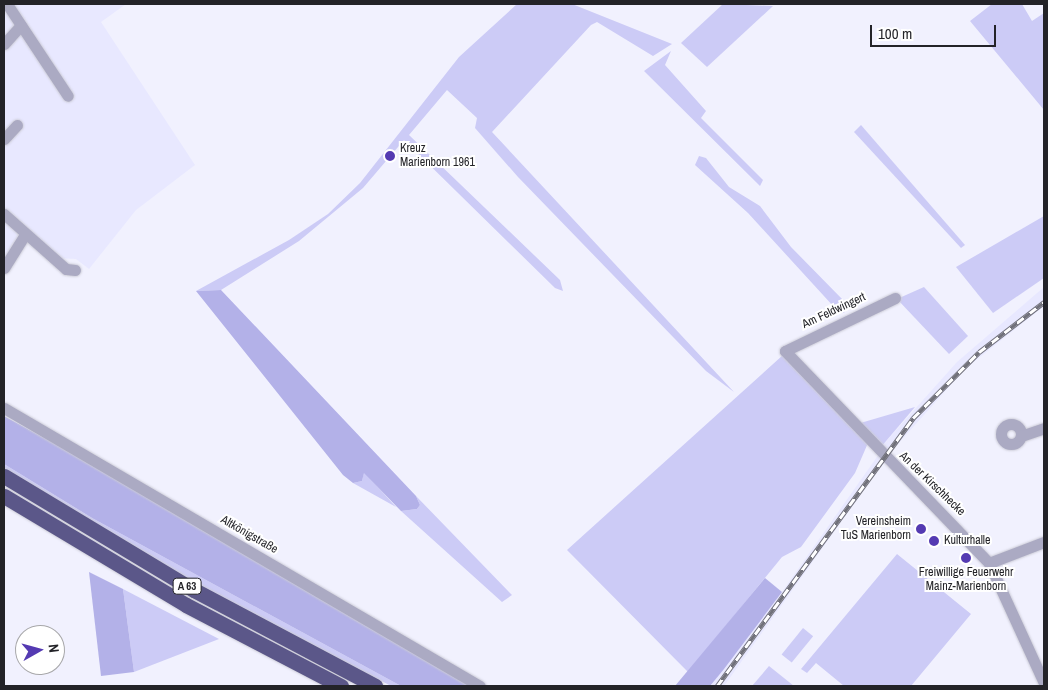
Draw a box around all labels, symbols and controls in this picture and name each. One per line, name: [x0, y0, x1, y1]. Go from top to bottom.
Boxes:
scale bar: [873, 15, 999, 47]
text: 100 m: [878, 23, 912, 44]
place label: Kreuz Marienborn 1961: [400, 142, 475, 170]
marker: Kreuz Marienborn 1961: [384, 150, 396, 162]
street label: Am Feldwingert: [800, 290, 868, 332]
street label: An der Kirschhecke: [896, 449, 968, 519]
street label: Altkönigstraße: [218, 513, 280, 557]
place label: Vereinsheim TuS Marienborn: [841, 515, 911, 543]
marker: Vereinsheim TuS Marienborn: [915, 523, 927, 535]
place label: Kulturhalle: [944, 534, 990, 548]
marker: Kulturhalle: [928, 535, 940, 547]
marker: Freiwillige Feuerwehr Mainz-Marienborn: [960, 552, 972, 564]
place label: Freiwillige Feuerwehr Mainz-Marienborn: [919, 566, 1013, 594]
road number: A 63: [172, 578, 202, 594]
north arrow: [15, 625, 65, 675]
text: N: [44, 643, 63, 654]

